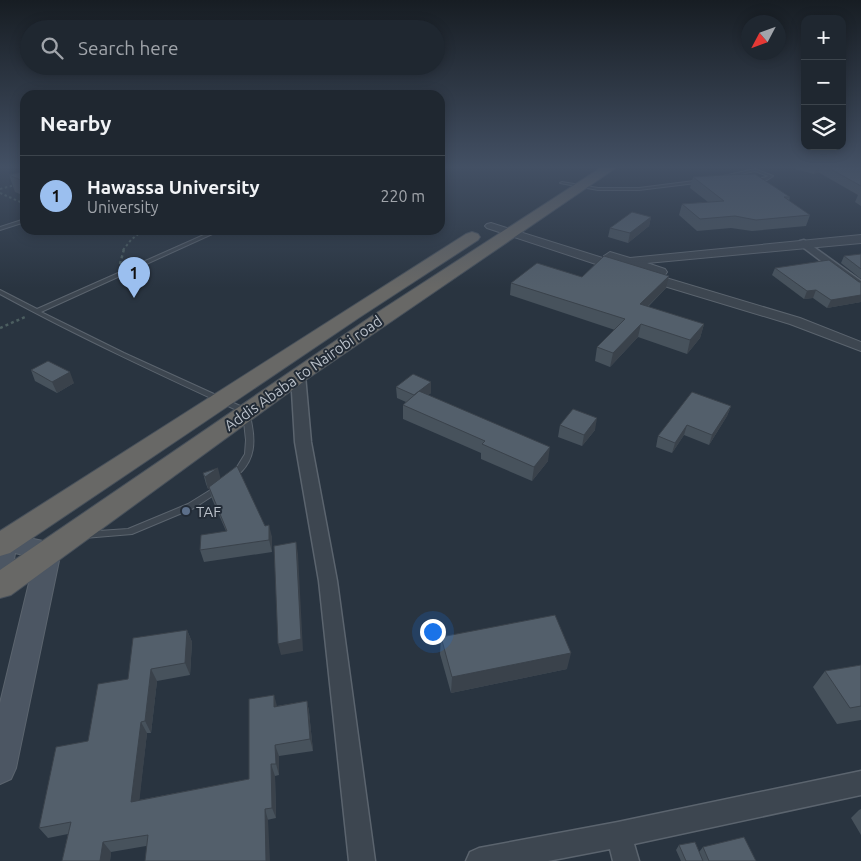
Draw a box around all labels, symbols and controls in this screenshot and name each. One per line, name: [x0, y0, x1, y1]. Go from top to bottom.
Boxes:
north arrow: [741, 15, 786, 60]
map controls: [801, 15, 846, 150]
button: +: [801, 15, 846, 60]
search box: [20, 20, 445, 75]
icon: search: [38, 34, 66, 62]
text: Search here: [78, 37, 178, 59]
button: −: [801, 60, 846, 105]
button: layers: [801, 105, 846, 150]
text: Nearby: [40, 111, 111, 135]
text: Hawassa University: [87, 176, 260, 198]
text: 1: [51, 187, 61, 205]
text: 220 m: [380, 187, 425, 205]
text: University: [87, 198, 158, 216]
pin: 1: [118, 257, 150, 298]
street label: Addis Ababa to Nairobi road: [221, 312, 385, 434]
place label: TAF: [196, 503, 221, 520]
marker: TAF: [180, 505, 192, 517]
your location: [420, 619, 446, 645]

